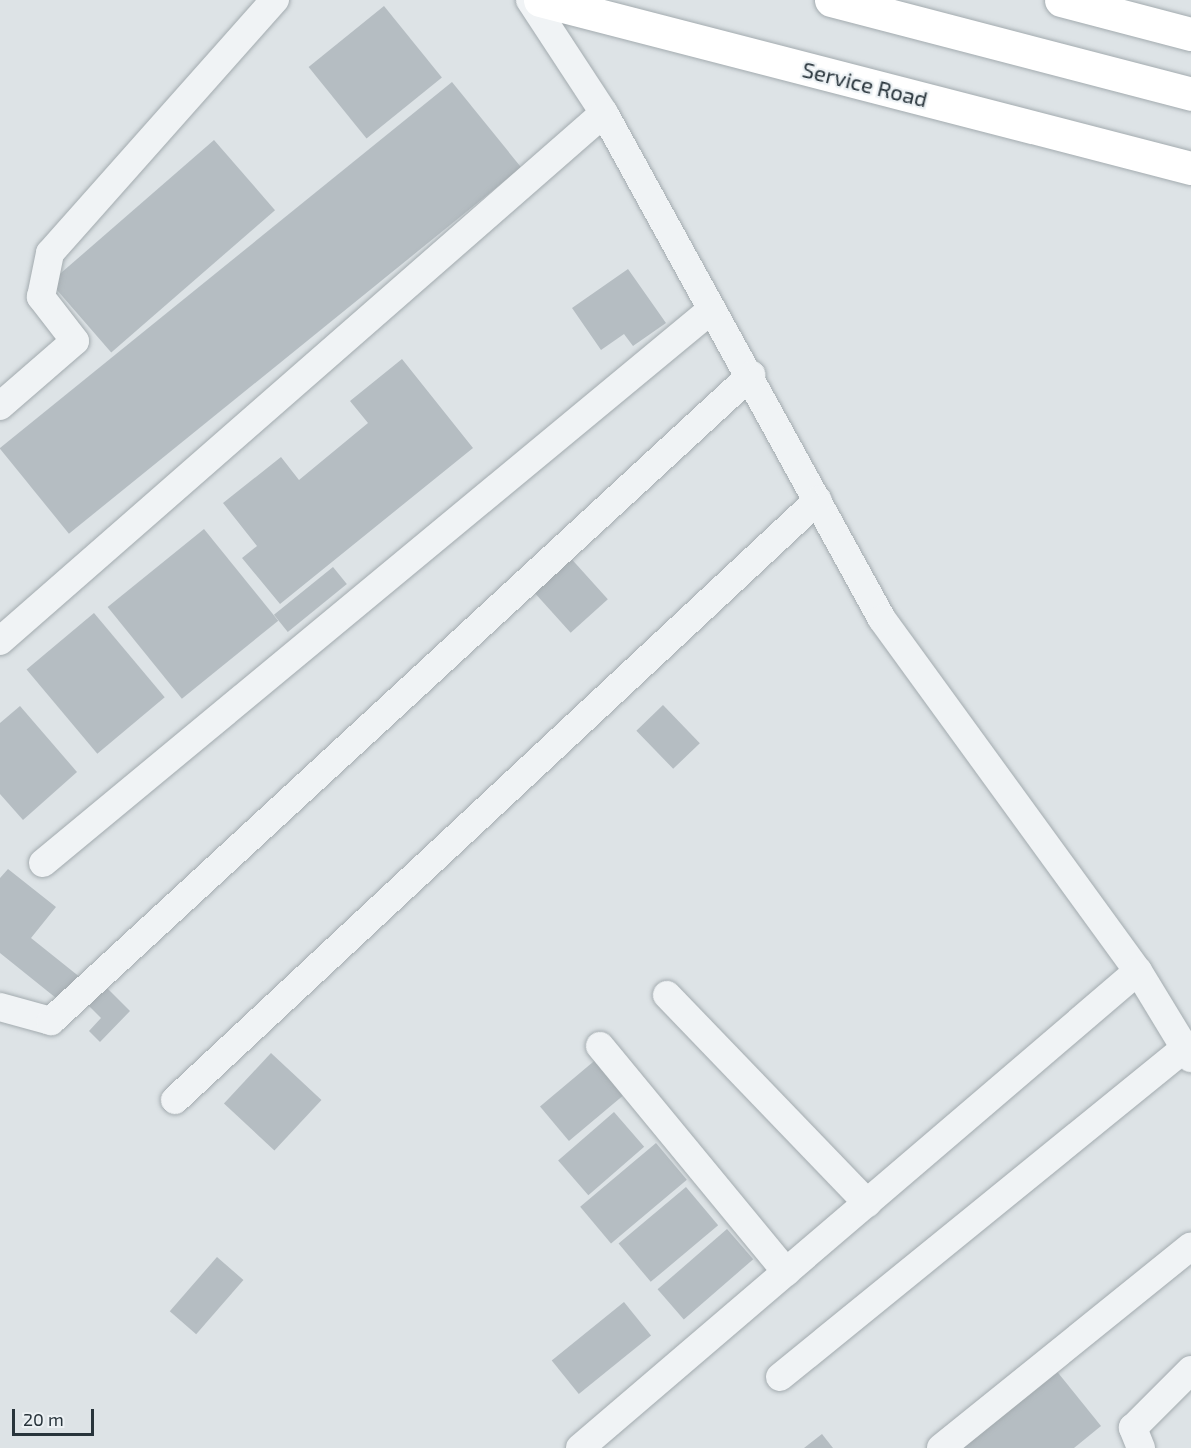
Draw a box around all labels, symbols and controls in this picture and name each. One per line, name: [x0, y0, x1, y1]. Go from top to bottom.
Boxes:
street label: Service Road: [800, 56, 930, 112]
scale bar: [15, 1397, 98, 1435]
text: 20 m: [23, 1408, 64, 1430]

